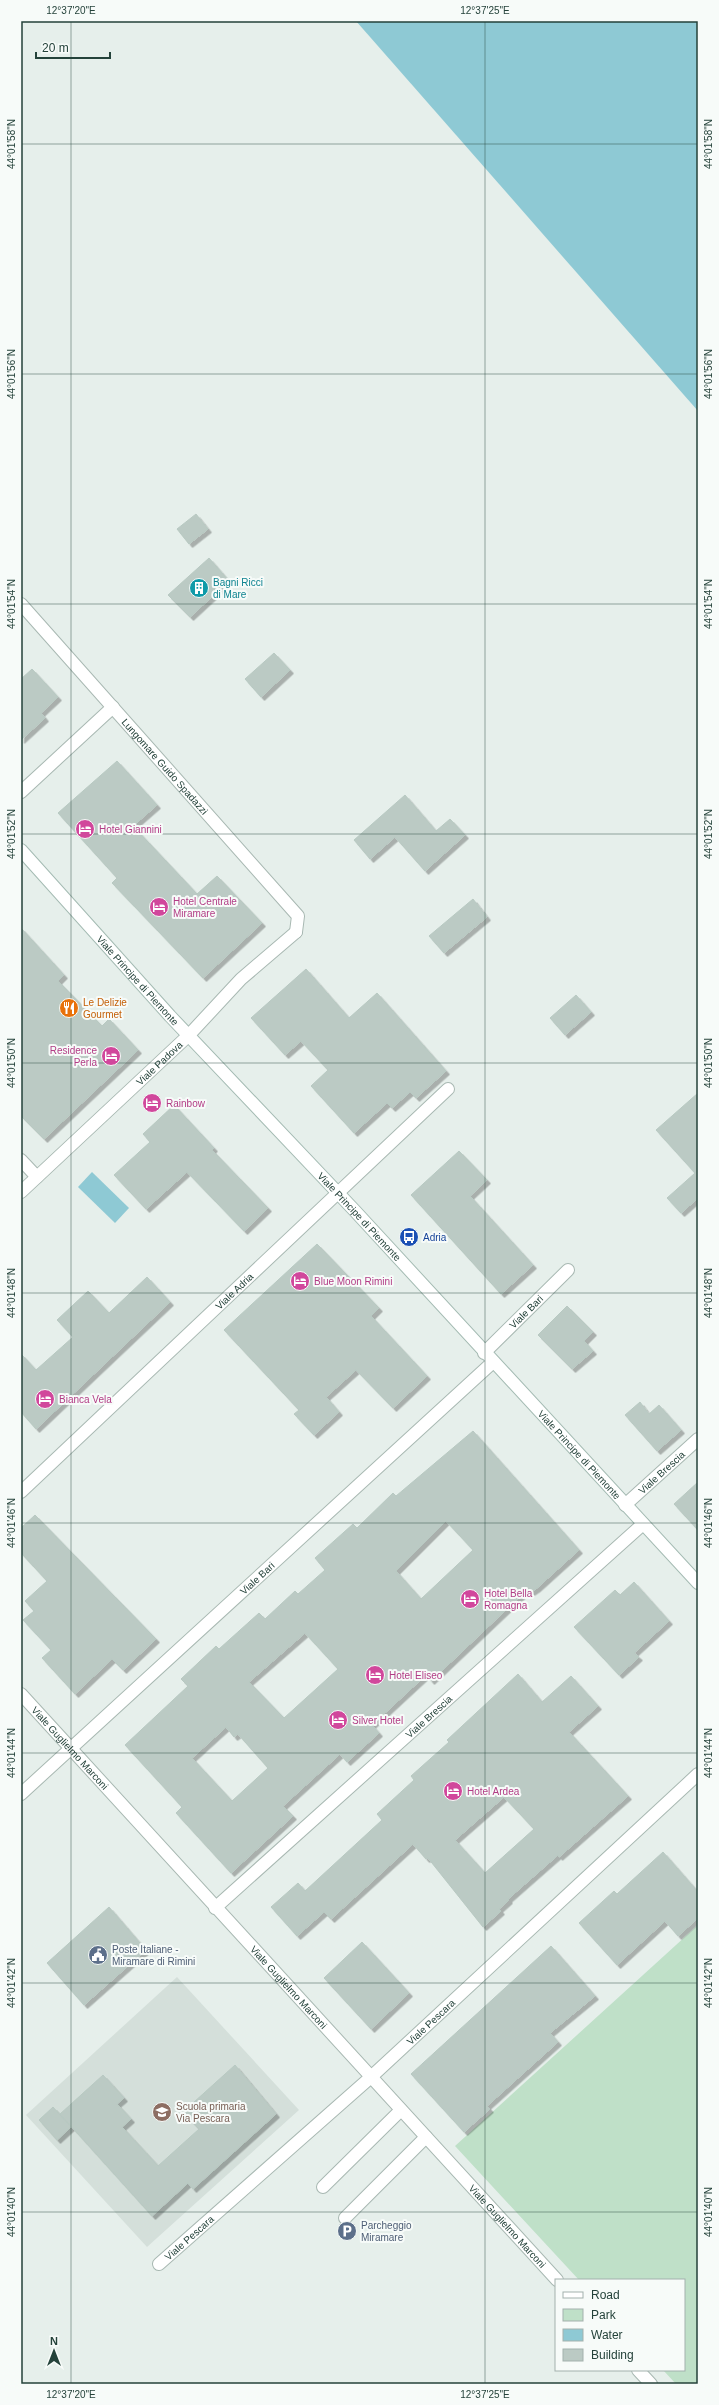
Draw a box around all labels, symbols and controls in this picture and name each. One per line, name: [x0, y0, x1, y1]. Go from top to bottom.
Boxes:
text: 12°37'20"E: [46, 5, 96, 16]
text: 12°37'25"E: [460, 5, 510, 16]
scale bar: [36, 34, 110, 60]
text: 20 m: [42, 41, 69, 55]
text: 44°01'58"N: [6, 119, 17, 169]
text: 44°01'58"N: [703, 119, 714, 169]
text: 44°01'56"N: [6, 349, 17, 399]
text: 44°01'56"N: [703, 349, 714, 399]
building icon: Bagni Ricci di Mare: [188, 577, 210, 599]
place label: Bagni Ricci di Mare: [213, 577, 263, 600]
text: 44°01'54"N: [6, 579, 17, 629]
text: 44°01'54"N: [703, 579, 714, 629]
street label: Lungomare Guido Spadazzi: [119, 717, 210, 817]
text: 44°01'52"N: [6, 809, 17, 859]
text: 44°01'52"N: [703, 809, 714, 859]
hotel icon: Hotel Giannini: [74, 818, 96, 840]
place label: Hotel Giannini: [99, 824, 162, 835]
hotel icon: Hotel Centrale Miramare: [148, 896, 170, 918]
place label: Hotel Centrale Miramare: [173, 896, 237, 919]
street label: Viale Principe di Piemonte: [94, 933, 181, 1028]
restaurant icon: Le Delizie Gourmet: [58, 997, 80, 1019]
place label: Le Delizie Gourmet: [83, 997, 127, 1020]
text: 44°01'50"N: [6, 1038, 17, 1088]
text: 44°01'50"N: [703, 1038, 714, 1088]
street label: Viale Padova: [134, 1039, 185, 1087]
place label: Residence Perla: [50, 1045, 97, 1068]
hotel icon: Residence Perla: [100, 1045, 122, 1067]
hotel icon: Rainbow: [141, 1092, 163, 1114]
place label: Rainbow: [166, 1098, 206, 1109]
street label: Viale Principe di Piemonte: [315, 1170, 403, 1264]
bus stop icon: Adria: [398, 1226, 420, 1248]
place label: Adria: [423, 1232, 447, 1243]
text: 44°01'48"N: [6, 1268, 17, 1318]
text: 44°01'48"N: [703, 1268, 714, 1318]
hotel icon: Blue Moon Rimini: [289, 1270, 311, 1292]
street label: Viale Adria: [213, 1271, 256, 1312]
place label: Blue Moon Rimini: [314, 1276, 392, 1287]
street label: Viale Bari: [507, 1293, 545, 1331]
hotel icon: Bianca Vela: [34, 1388, 56, 1410]
place label: Bianca Vela: [59, 1394, 112, 1405]
street label: Viale Principe di Piemonte: [536, 1408, 623, 1502]
street label: Viale Brescia: [636, 1449, 687, 1496]
text: 44°01'46"N: [6, 1498, 17, 1548]
text: 44°01'46"N: [703, 1498, 714, 1548]
street label: Viale Bari: [238, 1560, 277, 1597]
hotel icon: Hotel Bella Romagna: [459, 1588, 481, 1610]
place label: Hotel Bella Romagna: [484, 1588, 533, 1611]
hotel icon: Hotel Eliseo: [364, 1664, 386, 1686]
place label: Hotel Eliseo: [389, 1670, 443, 1681]
street label: Viale Brescia: [404, 1693, 455, 1740]
street label: Viale Guglielmo Marconi: [29, 1705, 111, 1792]
hotel icon: Silver Hotel: [327, 1709, 349, 1731]
place label: Silver Hotel: [352, 1715, 403, 1726]
text: 44°01'44"N: [6, 1728, 17, 1778]
text: 44°01'44"N: [703, 1728, 714, 1778]
hotel icon: Hotel Ardea: [442, 1780, 464, 1802]
place label: Hotel Ardea: [467, 1786, 520, 1797]
public building icon: Poste Italiane - Miramare di Rimini: [87, 1944, 109, 1966]
place label: Poste Italiane - Miramare di Rimini: [112, 1944, 195, 1967]
street label: Viale Guglielmo Marconi: [248, 1944, 329, 2031]
text: 44°01'42"N: [6, 1958, 17, 2008]
text: 44°01'42"N: [703, 1958, 714, 2008]
street label: Viale Pescara: [405, 1997, 458, 2047]
school or university icon: Scuola primaria Via Pescara: [151, 2101, 173, 2123]
place label: Scuola primaria Via Pescara: [176, 2101, 246, 2124]
street label: Viale Guglielmo Marconi: [467, 2183, 548, 2270]
text: 44°01'40"N: [6, 2187, 17, 2237]
text: 44°01'40"N: [703, 2187, 714, 2237]
street label: Viale Pescara: [163, 2213, 216, 2262]
parking icon: Parcheggio Miramare: [336, 2220, 358, 2242]
place label: Parcheggio Miramare: [361, 2220, 412, 2243]
legend: [555, 2279, 685, 2371]
text: Road: [591, 2288, 620, 2302]
text: Park: [591, 2308, 617, 2322]
text: Water: [591, 2328, 623, 2342]
north arrow: [34, 2331, 74, 2371]
text: N: [50, 2335, 58, 2347]
text: Building: [591, 2348, 634, 2362]
text: 12°37'20"E: [46, 2389, 96, 2400]
text: 12°37'25"E: [460, 2389, 510, 2400]

